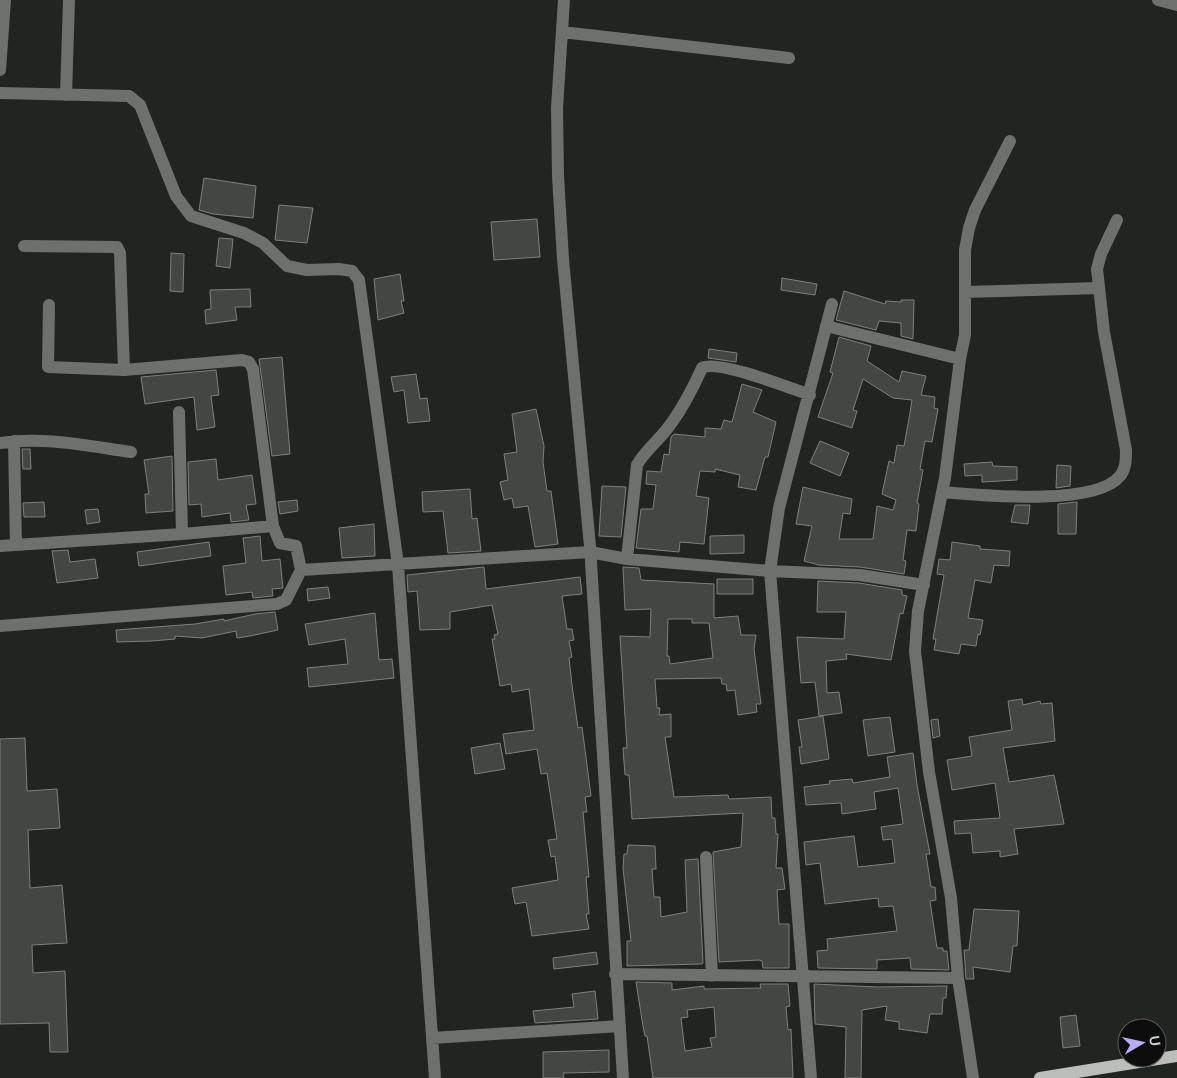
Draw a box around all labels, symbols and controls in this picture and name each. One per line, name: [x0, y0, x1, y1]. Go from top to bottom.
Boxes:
north arrow: [1117, 1018, 1167, 1068]
text: U: [1146, 1034, 1165, 1047]

